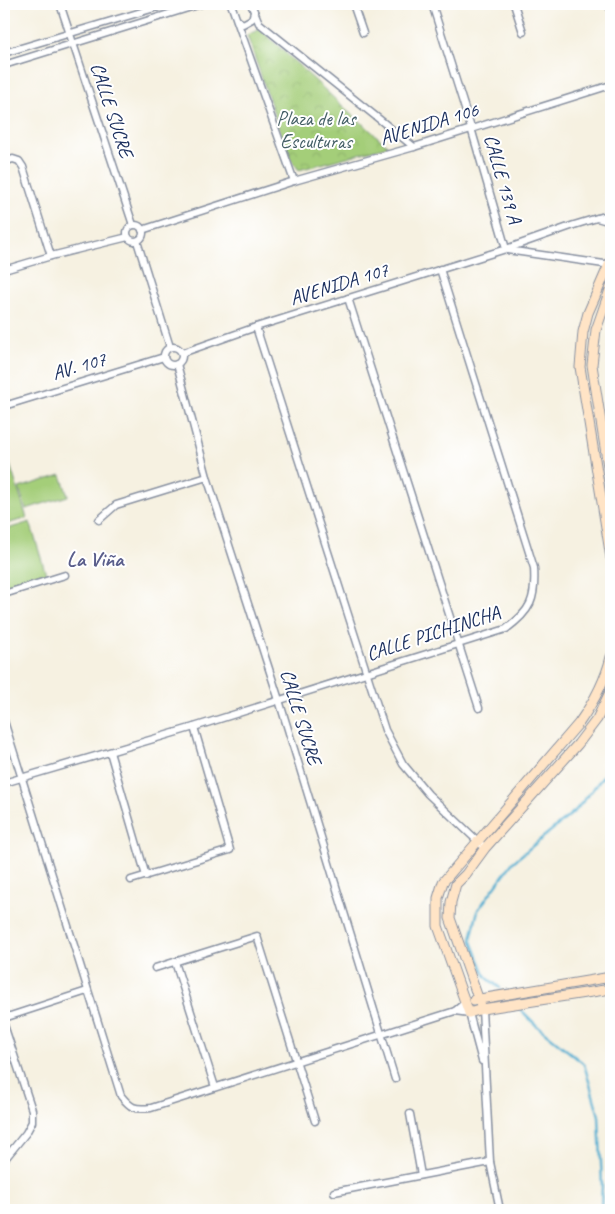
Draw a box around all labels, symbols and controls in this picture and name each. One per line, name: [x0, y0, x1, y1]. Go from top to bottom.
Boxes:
street label: CALLE SUCRE: [85, 59, 140, 163]
street label: AVENIDA 106: [377, 97, 482, 151]
park label: Plaza de las Esculturas: [277, 106, 358, 154]
street label: CALLE 139 A: [478, 132, 528, 227]
street label: AVENIDA 107: [287, 257, 392, 311]
street label: AV. 107: [49, 346, 110, 386]
district label: La Viña: [67, 546, 125, 572]
street label: CALLE PICHINCHA: [363, 599, 504, 666]
street label: CALLE SUCRE: [275, 666, 328, 770]

